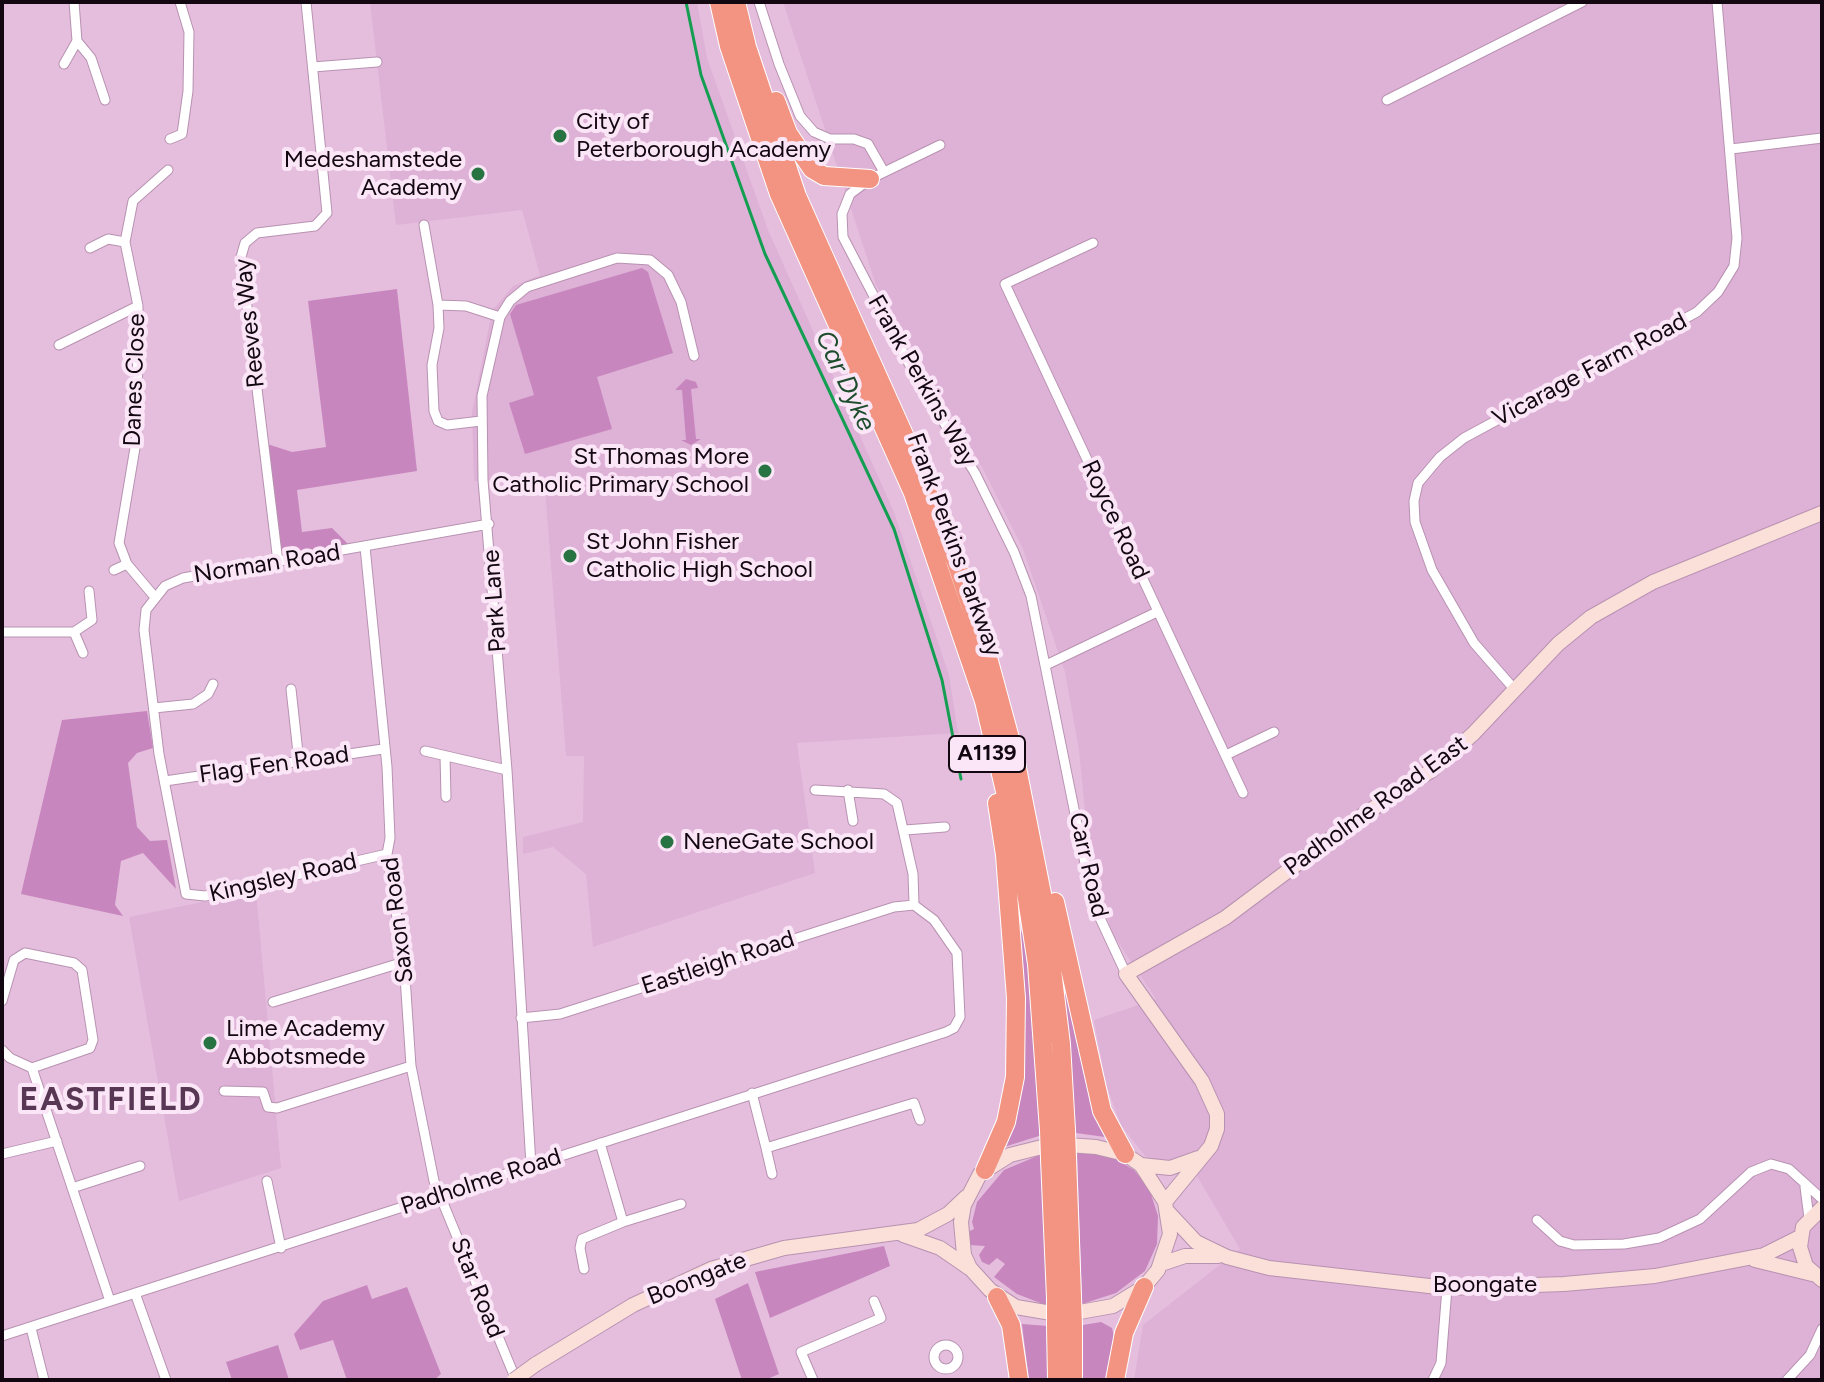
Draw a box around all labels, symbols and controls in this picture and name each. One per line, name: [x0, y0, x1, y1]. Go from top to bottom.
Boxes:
place label: City of Peterborough Academy: [576, 108, 831, 164]
marker: City of Peterborough Academy: [551, 127, 569, 145]
place label: Medeshamstede Academy: [284, 146, 462, 202]
marker: Medeshamstede Academy: [469, 165, 487, 183]
street label: Reeves Way: [229, 257, 271, 389]
street label: Frank Perkins Way: [861, 290, 983, 472]
street label: Vicarage Farm Road: [1488, 307, 1692, 433]
street label: Danes Close: [118, 313, 152, 447]
water label: Car Dyke: [808, 326, 882, 436]
street label: Frank Perkins Parkway: [900, 429, 1008, 661]
place label: St Thomas More Catholic Primary School: [492, 443, 749, 499]
street label: Royce Road: [1075, 456, 1155, 584]
marker: St Thomas More Catholic Primary School: [756, 462, 774, 480]
place label: St John Fisher Catholic High School: [586, 528, 813, 584]
street label: Norman Road: [192, 538, 342, 590]
marker: St John Fisher Catholic High School: [561, 547, 579, 565]
street label: Park Lane: [477, 549, 513, 653]
street label: Padholme Road East: [1279, 730, 1473, 882]
road number: A1139: [949, 736, 1025, 772]
street label: Flag Fen Road: [197, 740, 351, 790]
street label: Carr Road: [1062, 810, 1114, 920]
place label: NeneGate School: [683, 828, 874, 856]
marker: NeneGate School: [658, 833, 676, 851]
street label: Kingsley Road: [206, 847, 360, 909]
street label: Saxon Road: [376, 855, 420, 985]
street label: Eastleigh Road: [638, 925, 798, 1001]
place label: Lime Academy Abbotsmede: [226, 1015, 385, 1071]
marker: Lime Academy Abbotsmede: [201, 1034, 219, 1052]
district label: EASTFIELD: [19, 1082, 203, 1120]
street label: Padholme Road: [397, 1142, 565, 1222]
street label: Star Road: [444, 1234, 510, 1342]
street label: Boongate: [643, 1246, 751, 1312]
street label: Boongate: [1433, 1271, 1537, 1299]

